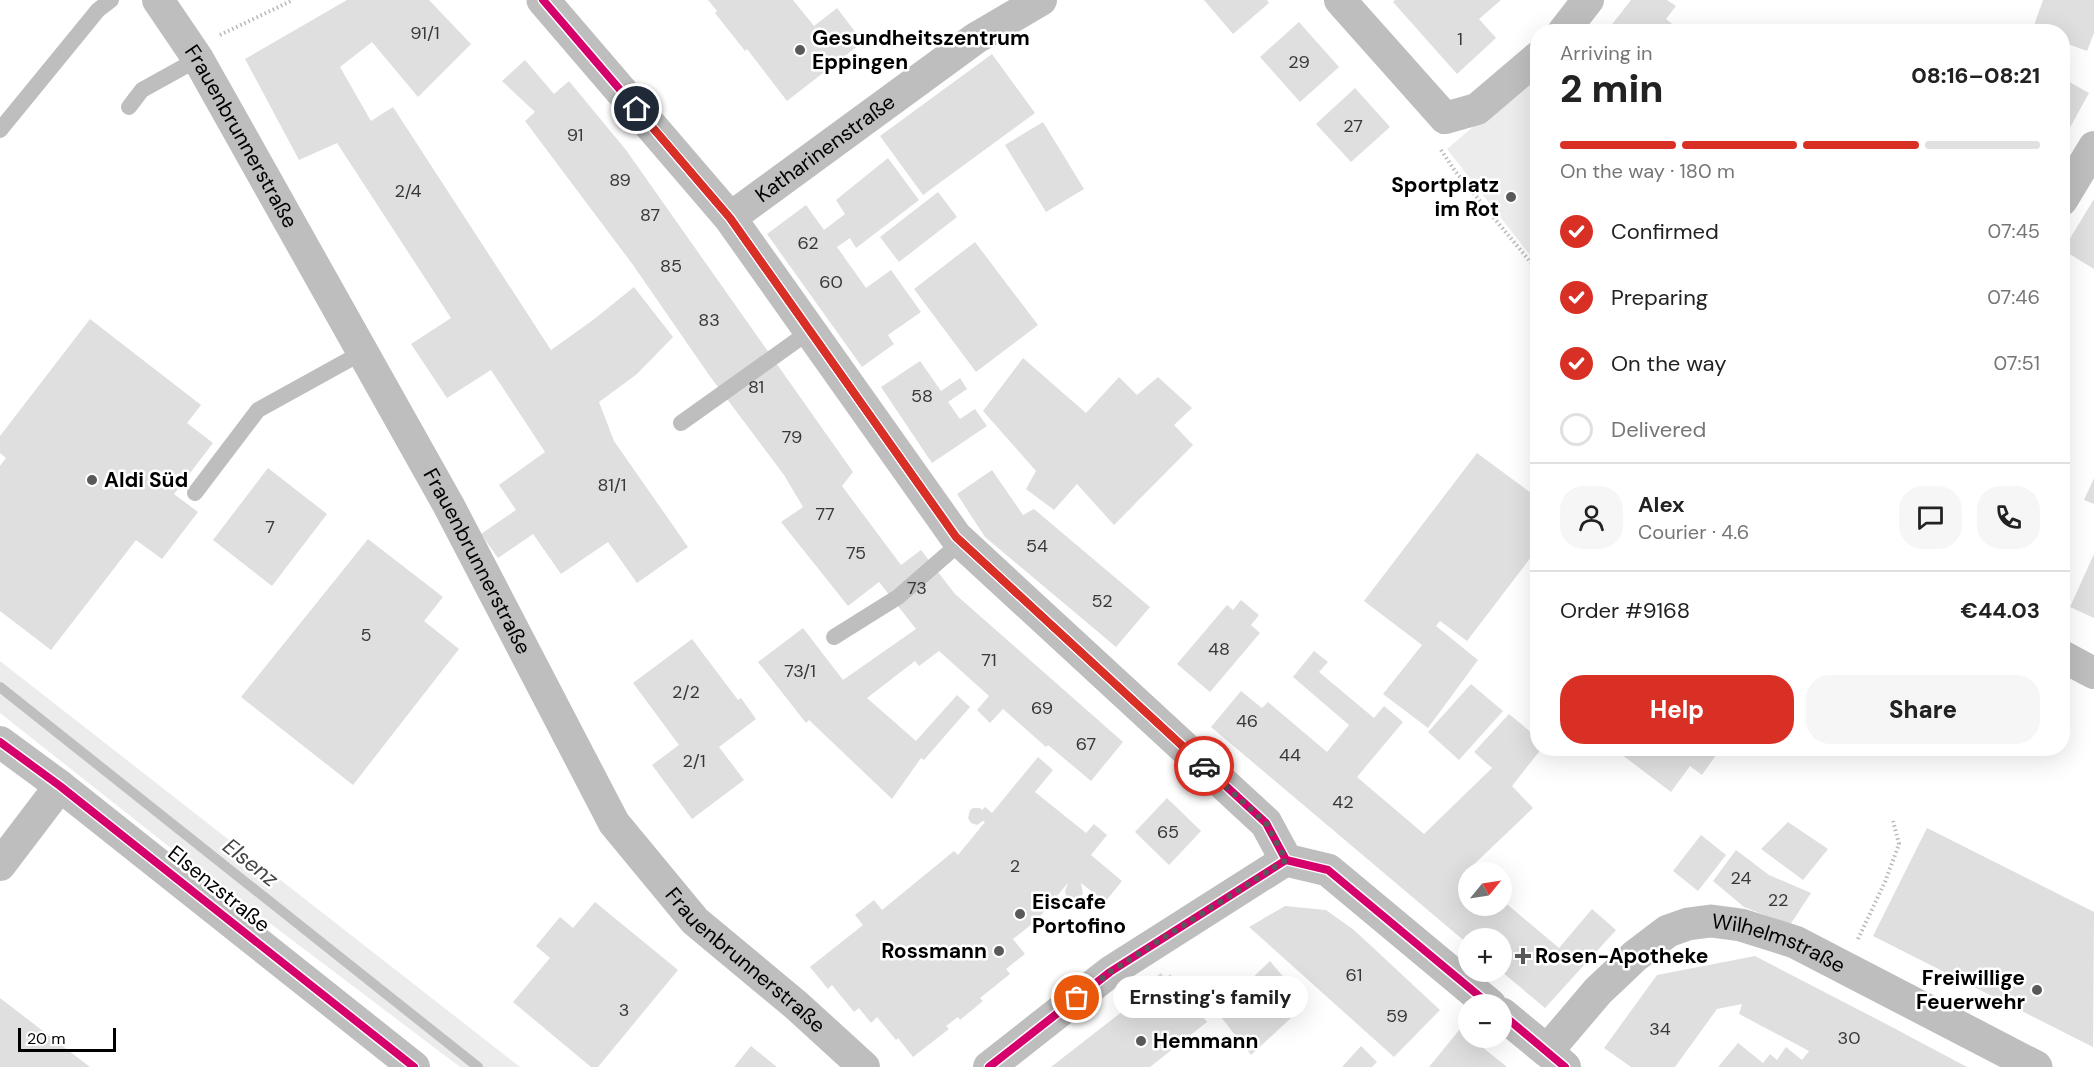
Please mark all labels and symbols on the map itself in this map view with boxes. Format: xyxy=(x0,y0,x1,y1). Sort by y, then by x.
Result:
house number: 91/1 xyxy=(410,21,440,45)
place label: Gesundheitszentrum Eppingen xyxy=(812,24,1030,76)
house number: 1 xyxy=(1457,27,1463,51)
street label: Frauenbrunnerstraße xyxy=(178,39,304,233)
marker: Gesundheitszentrum Eppingen xyxy=(793,43,807,57)
house number: 29 xyxy=(1288,50,1310,74)
pin xyxy=(611,83,662,134)
street label: Katharinenstraße xyxy=(750,88,901,209)
house number: 27 xyxy=(1343,114,1363,138)
house number: 91 xyxy=(567,123,583,147)
house number: 89 xyxy=(609,168,631,192)
place label: Sportplatz im Rot xyxy=(1391,171,1499,223)
house number: 2/4 xyxy=(394,179,422,203)
marker: Sportplatz im Rot xyxy=(1504,190,1518,204)
house number: 87 xyxy=(640,203,660,227)
house number: 62 xyxy=(797,231,819,255)
house number: 85 xyxy=(660,254,682,278)
house number: 60 xyxy=(819,270,843,294)
house number: 83 xyxy=(698,308,720,332)
house number: 81 xyxy=(748,375,764,399)
house number: 58 xyxy=(911,384,933,408)
house number: 79 xyxy=(782,425,802,449)
street label: Frauenbrunnerstraße xyxy=(417,463,538,659)
place label: Aldi Süd xyxy=(104,466,188,494)
marker: Aldi Süd xyxy=(85,473,99,487)
house number: 81/1 xyxy=(598,473,626,497)
house number: 77 xyxy=(815,502,835,526)
house number: 7 xyxy=(265,515,275,539)
house number: 54 xyxy=(1026,534,1048,558)
house number: 75 xyxy=(846,541,866,565)
house number: 73 xyxy=(907,576,927,600)
house number: 52 xyxy=(1091,589,1113,613)
house number: 5 xyxy=(361,623,371,647)
house number: 48 xyxy=(1208,637,1230,661)
house number: 71 xyxy=(981,648,997,672)
house number: 73/1 xyxy=(784,659,816,683)
house number: 2/2 xyxy=(672,680,700,704)
house number: 69 xyxy=(1031,696,1053,720)
house number: 46 xyxy=(1236,709,1258,733)
house number: 67 xyxy=(1076,732,1096,756)
courier xyxy=(1174,736,1234,796)
house number: 44 xyxy=(1279,743,1301,767)
house number: 2/1 xyxy=(682,749,706,773)
house number: 42 xyxy=(1332,790,1354,814)
house number: 65 xyxy=(1157,820,1179,844)
water label: Elsenz xyxy=(217,832,285,894)
street label: Elsenzstraße xyxy=(162,839,276,939)
house number: 2 xyxy=(1010,854,1020,878)
north arrow xyxy=(1458,862,1512,916)
house number: 24 xyxy=(1731,866,1752,890)
street label: Frauenbrunnerstraße xyxy=(659,882,832,1039)
place label: Eiscafe Portofino xyxy=(1032,888,1126,940)
house number: 22 xyxy=(1768,888,1788,912)
marker: Eiscafe Portofino xyxy=(1013,907,1027,921)
street label: Wilhelmstraße xyxy=(1710,907,1850,980)
place label: Rossmann xyxy=(881,937,987,965)
place label: Rosen-Apotheke xyxy=(1535,942,1708,970)
marker: Rossmann xyxy=(992,944,1006,958)
marker: Rosen-Apotheke xyxy=(1516,949,1530,963)
house number: 61 xyxy=(1346,963,1362,987)
place label: Freiwillige Feuerwehr xyxy=(1916,964,2025,1016)
pin xyxy=(1051,972,1102,1023)
callout: Ernsting's family xyxy=(1113,977,1308,1019)
marker: Freiwillige Feuerwehr xyxy=(2030,983,2044,997)
house number: 3 xyxy=(619,998,629,1022)
house number: 59 xyxy=(1386,1004,1408,1028)
house number: 34 xyxy=(1649,1017,1671,1041)
scale bar xyxy=(18,1025,116,1052)
house number: 30 xyxy=(1838,1026,1860,1050)
place label: Hemmann xyxy=(1153,1027,1258,1055)
marker: Hemmann xyxy=(1134,1034,1148,1048)

